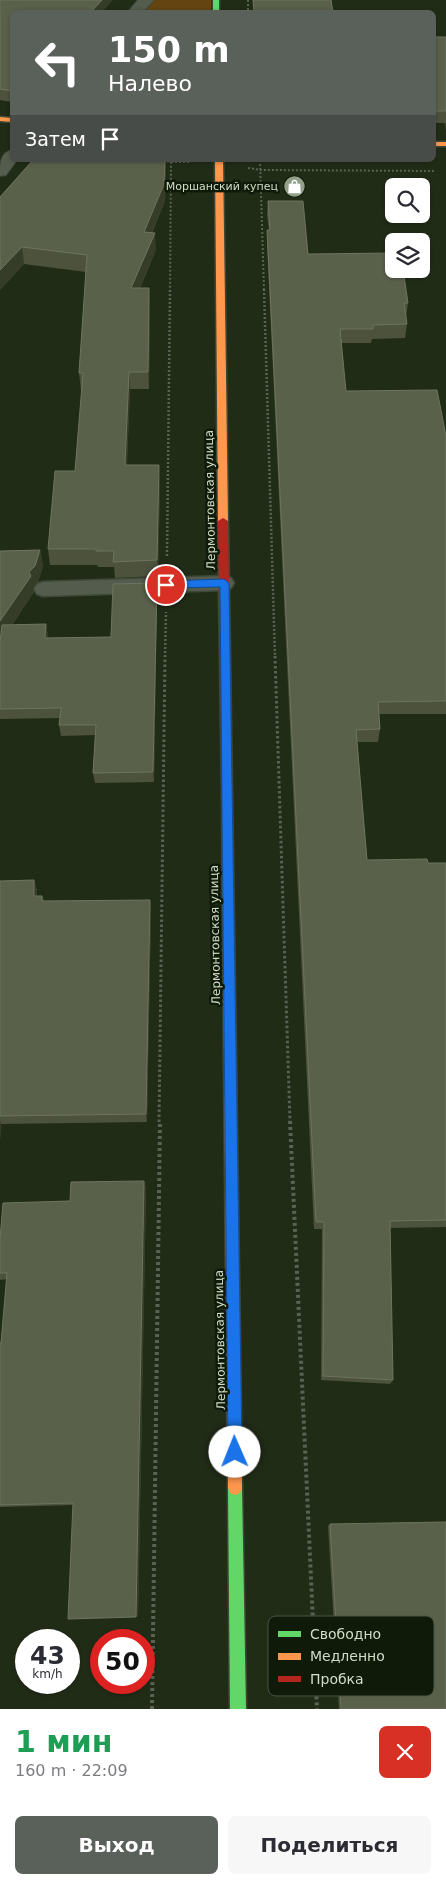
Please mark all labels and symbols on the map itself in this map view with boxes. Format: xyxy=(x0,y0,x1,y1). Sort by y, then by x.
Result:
shop icon: Моршанский купец xyxy=(282,174,306,198)
place label: Моршанский купец xyxy=(166,180,278,193)
street label: Лермонтовская улица xyxy=(202,430,218,570)
pin xyxy=(145,564,187,606)
street label: Лермонтовская улица xyxy=(207,865,223,1005)
street label: Лермонтовская улица xyxy=(212,1270,228,1410)
position arrow xyxy=(208,1425,260,1477)
legend xyxy=(268,1616,434,1696)
text: Свободно xyxy=(310,1626,381,1642)
speed limit sign: 50 xyxy=(90,1629,155,1694)
text: Медленно xyxy=(310,1648,385,1664)
text: Пробка xyxy=(310,1671,364,1687)

